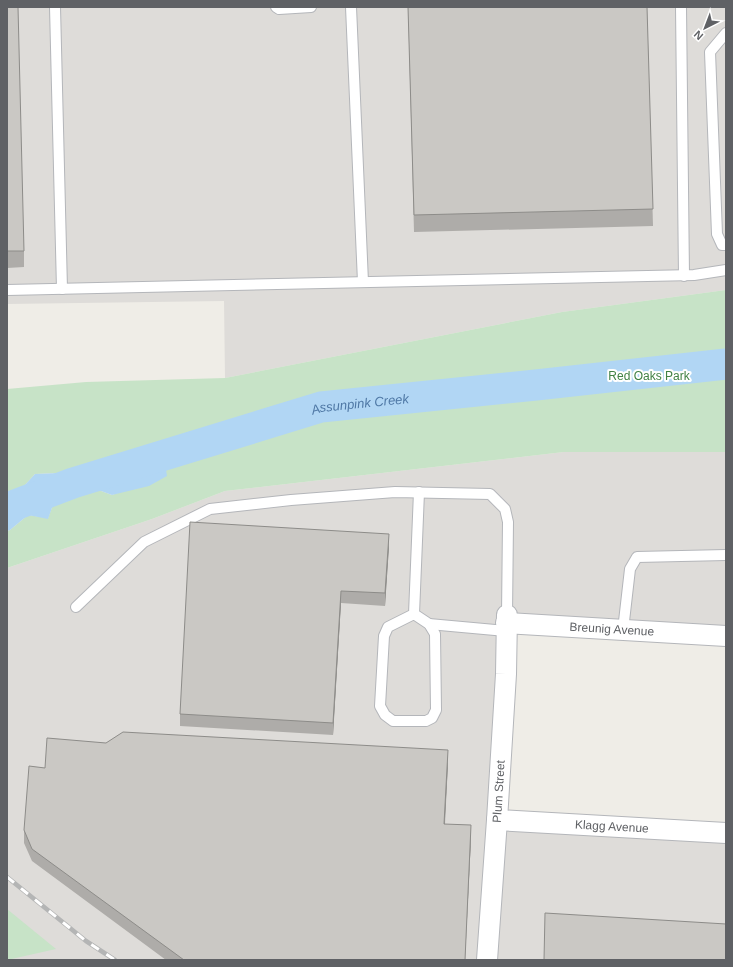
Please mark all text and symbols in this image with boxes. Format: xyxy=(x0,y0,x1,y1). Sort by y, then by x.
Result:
north arrow xyxy=(685,8,725,48)
text: N xyxy=(691,28,705,43)
park label: Red Oaks Park xyxy=(608,369,691,383)
water label: Assunpink Creek xyxy=(308,390,411,417)
street label: Breunig Avenue xyxy=(569,620,655,639)
street label: Plum Street xyxy=(490,759,508,823)
street label: Klagg Avenue xyxy=(574,817,649,836)

